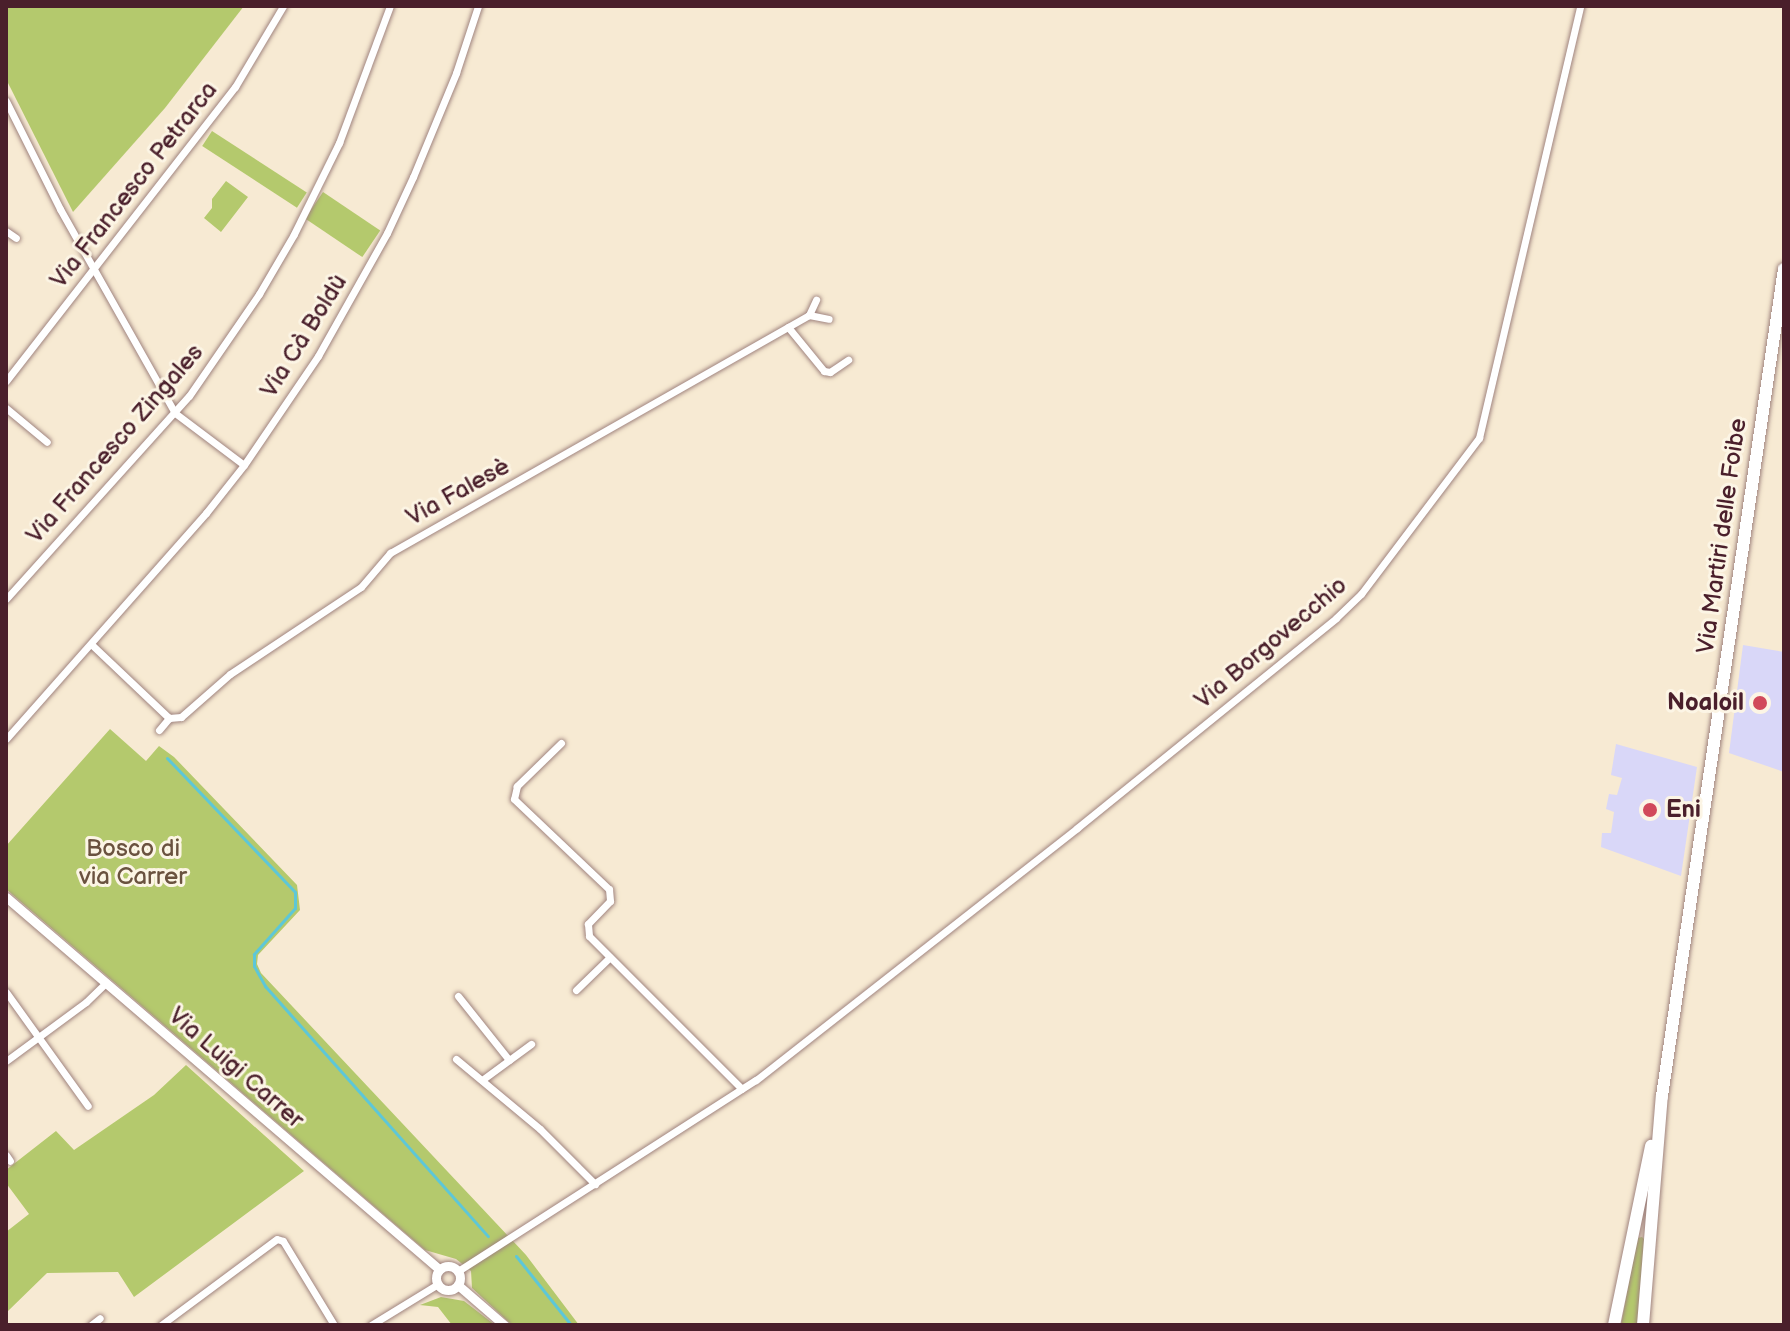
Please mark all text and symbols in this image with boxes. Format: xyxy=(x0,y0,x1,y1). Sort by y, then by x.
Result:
street label: Via Francesco Petrarca xyxy=(44,76,224,294)
street label: Via Cà Boldù xyxy=(255,269,353,403)
street label: Via Francesco Zingales xyxy=(21,339,209,549)
street label: Via Martiri delle Foibe xyxy=(1691,417,1753,655)
street label: Via Falesè xyxy=(401,452,515,532)
street label: Via Borgovecchio xyxy=(1189,571,1353,715)
place label: Noaloil xyxy=(1667,689,1744,717)
marker: Noaloil xyxy=(1751,694,1769,712)
place label: Eni xyxy=(1666,796,1701,824)
marker: Eni xyxy=(1641,801,1659,819)
park label: Bosco di via Carrer xyxy=(79,835,187,891)
street label: Via Luigi Carrer xyxy=(163,1001,309,1135)

